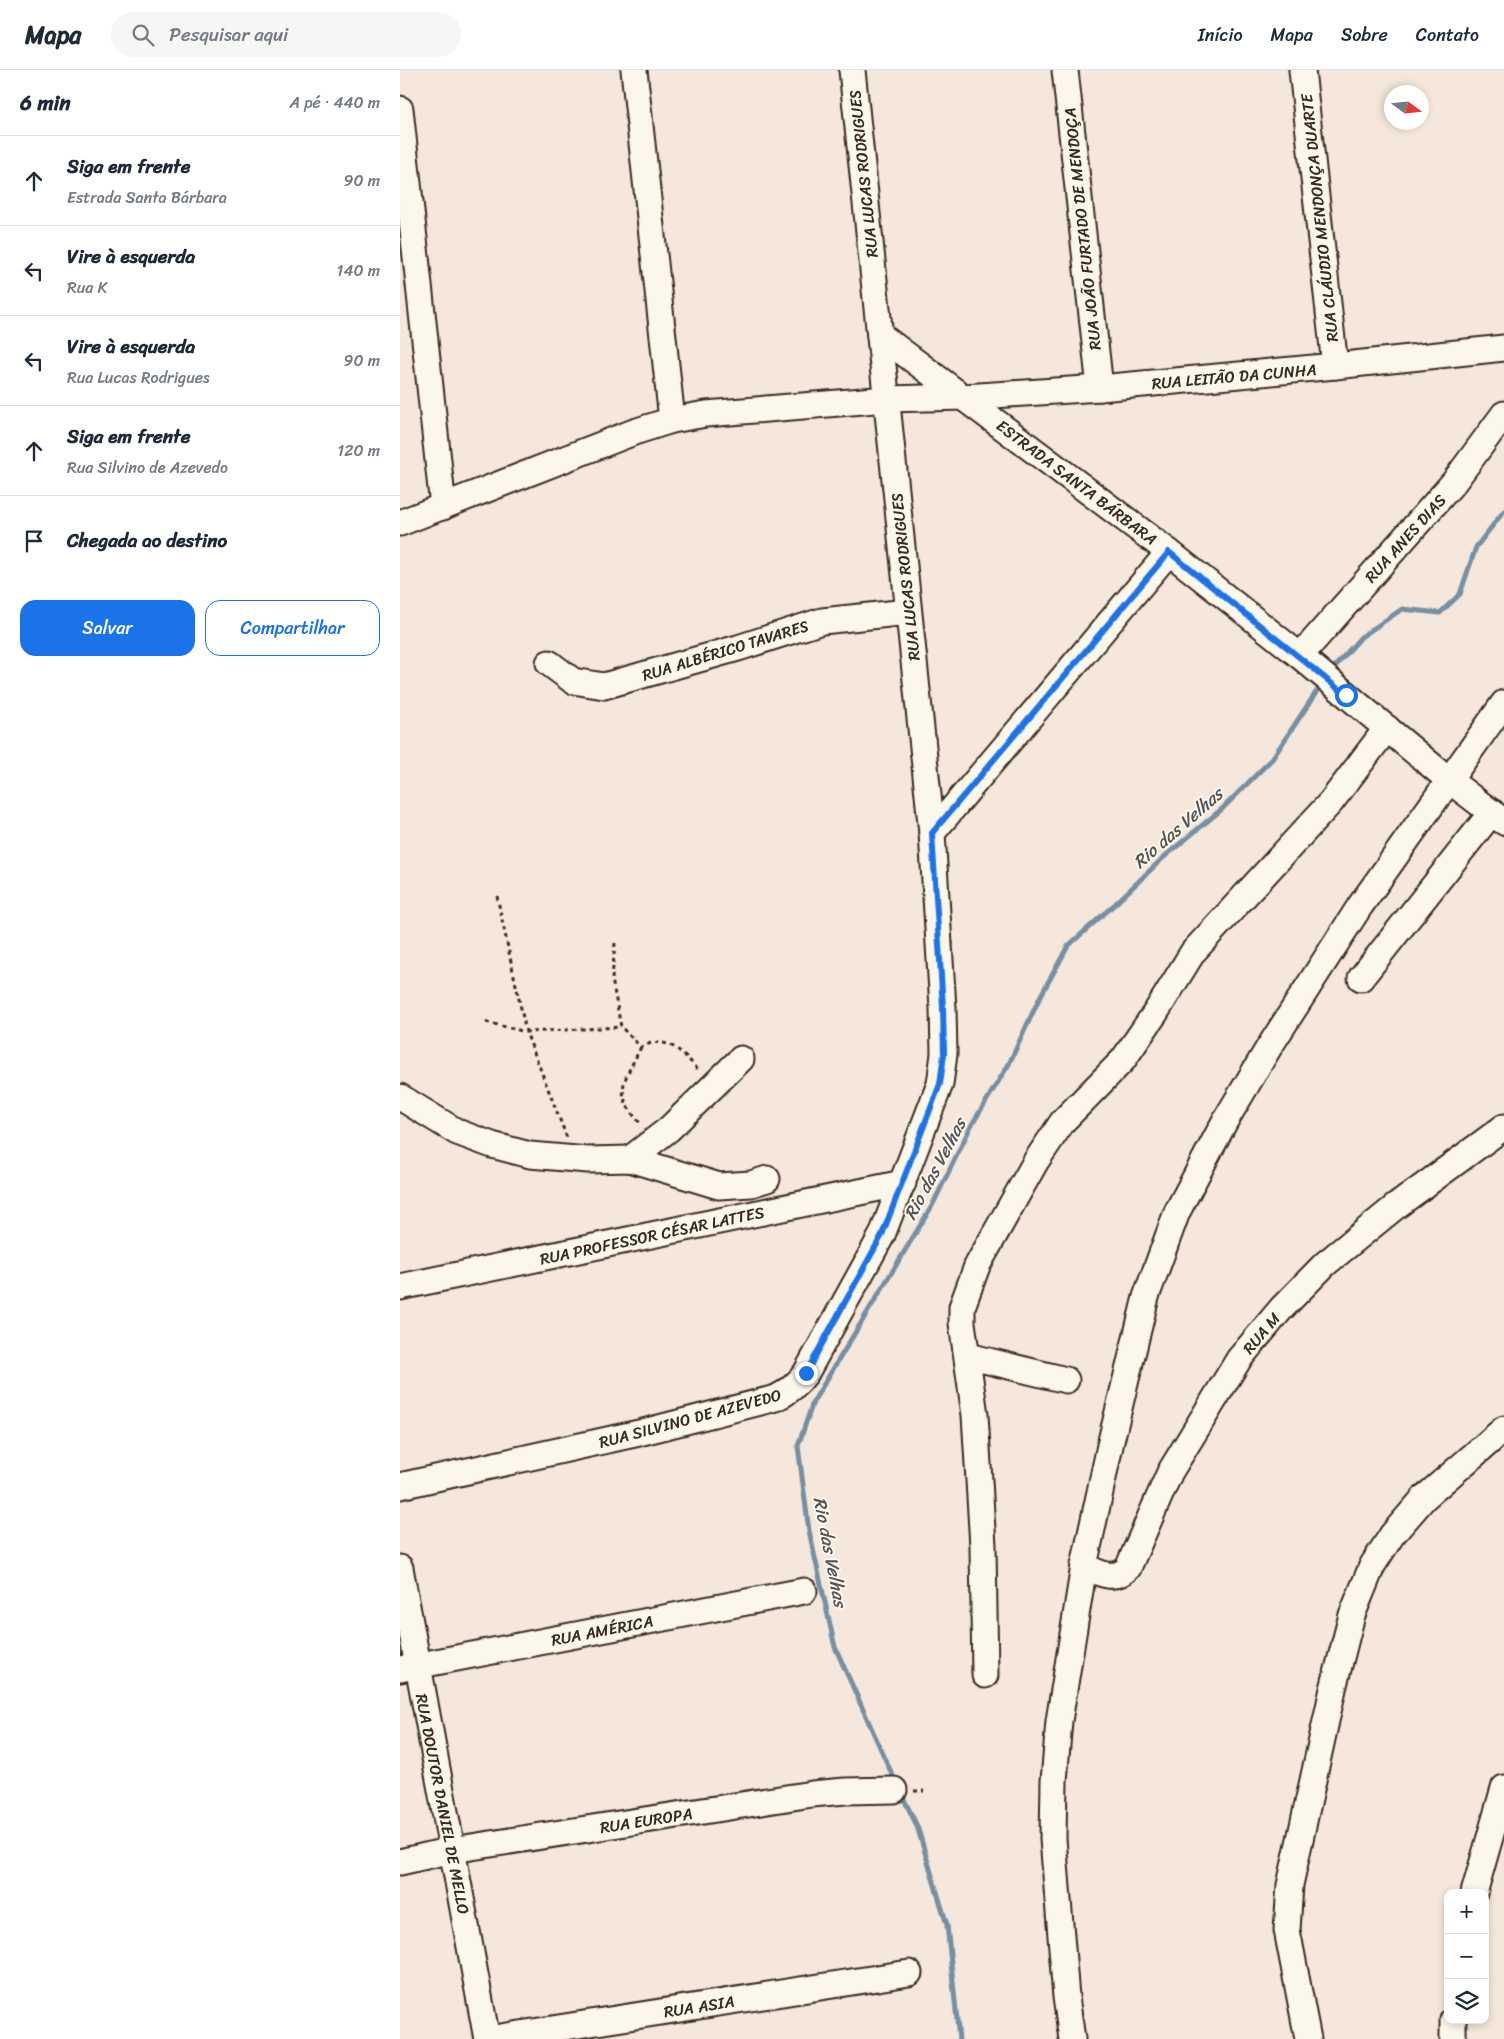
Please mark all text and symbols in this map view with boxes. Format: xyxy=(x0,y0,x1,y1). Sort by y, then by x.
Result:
search box xyxy=(111,12,461,57)
text: Mapa xyxy=(25,14,81,56)
text: Pesquisar aqui xyxy=(169,18,288,51)
text: Início xyxy=(1198,19,1243,51)
text: Mapa xyxy=(1271,19,1313,51)
text: Sobre xyxy=(1341,19,1388,51)
text: Contato xyxy=(1416,19,1479,51)
icon: search xyxy=(129,21,157,49)
text: 6 min xyxy=(20,84,71,122)
north arrow xyxy=(1384,85,1429,130)
text: A pé · 440 m xyxy=(290,88,380,117)
street label: RUA LUCAS RODRIGUES xyxy=(840,88,887,259)
street label: RUA CLÁUDIO MENDONÇA DUARTE xyxy=(1292,91,1347,343)
street label: RUA JOÃO FURTADO DE MENDOÇA xyxy=(1055,106,1110,352)
text: Siga em frente xyxy=(67,150,190,183)
text: 90 m xyxy=(344,166,380,195)
icon: ahead xyxy=(20,167,48,195)
text: Estrada Santa Bárbara xyxy=(67,183,227,212)
text: Vire à esquerda xyxy=(67,240,195,273)
text: 140 m xyxy=(337,256,380,285)
icon: left xyxy=(20,257,48,285)
text: Rua K xyxy=(67,273,107,302)
text: Vire à esquerda xyxy=(67,330,195,363)
text: 90 m xyxy=(344,346,380,375)
icon: left xyxy=(20,347,48,375)
street label: RUA LEITÃO DA CUNHA xyxy=(1150,355,1318,398)
text: Rua Lucas Rodrigues xyxy=(67,363,210,392)
street label: ESTRADA SANTA BÁRBARA xyxy=(990,412,1164,553)
text: Siga em frente xyxy=(67,420,190,453)
text: 120 m xyxy=(337,436,380,465)
icon: ahead xyxy=(20,437,48,465)
text: Rua Silvino de Azevedo xyxy=(67,453,228,482)
street label: RUA ANES DIAS xyxy=(1357,487,1454,590)
street label: RUA LUCAS RODRIGUES xyxy=(882,491,929,662)
text: Chegada ao destino xyxy=(67,524,227,557)
icon: arrive xyxy=(20,527,48,555)
button: Salvar xyxy=(20,600,195,656)
button: Compartilhar xyxy=(205,600,380,656)
street label: RUA ALBÉRICO TAVARES xyxy=(638,611,812,690)
route start xyxy=(1335,684,1358,707)
water label: Rio das Velhas xyxy=(1125,778,1232,877)
water label: Rio das Velhas xyxy=(895,1111,976,1226)
street label: RUA PROFESSOR CÉSAR LATTES xyxy=(537,1197,767,1273)
street label: RUA M xyxy=(1235,1305,1288,1361)
route end xyxy=(795,1362,818,1385)
street label: RUA SILVINO DE AZEVEDO xyxy=(596,1380,785,1457)
water label: Rio das Velhas xyxy=(804,1494,857,1612)
street label: RUA AMÉRICA xyxy=(549,1606,656,1655)
street label: RUA DOUTOR DANIEL DE MELLO xyxy=(407,1691,478,1917)
street label: RUA EUROPA xyxy=(598,1799,694,1842)
map controls xyxy=(1444,1889,1489,2024)
button: + xyxy=(1444,1889,1489,1934)
button: − xyxy=(1444,1934,1489,1979)
button: layers xyxy=(1444,1979,1489,2024)
street label: RUA ASIA xyxy=(662,1987,737,2026)

